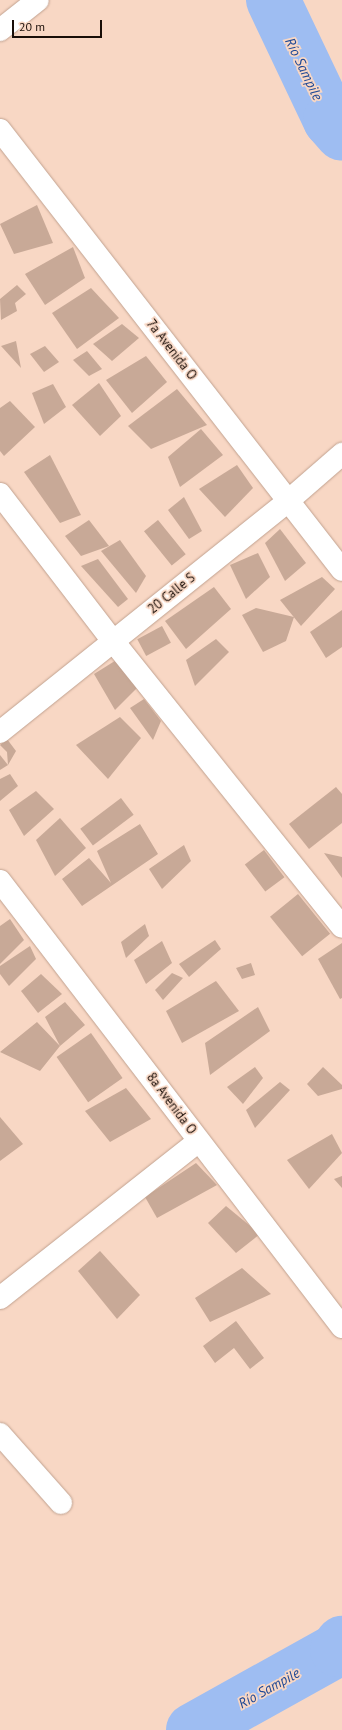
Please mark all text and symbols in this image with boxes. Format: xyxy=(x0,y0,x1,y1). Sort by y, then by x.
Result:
scale bar xyxy=(14,12,104,38)
text: 20 m xyxy=(19,19,45,34)
water label: Río Sampile xyxy=(282,35,326,103)
street label: 7a Avenida O xyxy=(142,317,200,383)
street label: 20 Calle S xyxy=(145,570,199,618)
street label: 8a Avenida O xyxy=(143,1070,199,1138)
water label: Río Sampile xyxy=(235,1664,303,1712)

